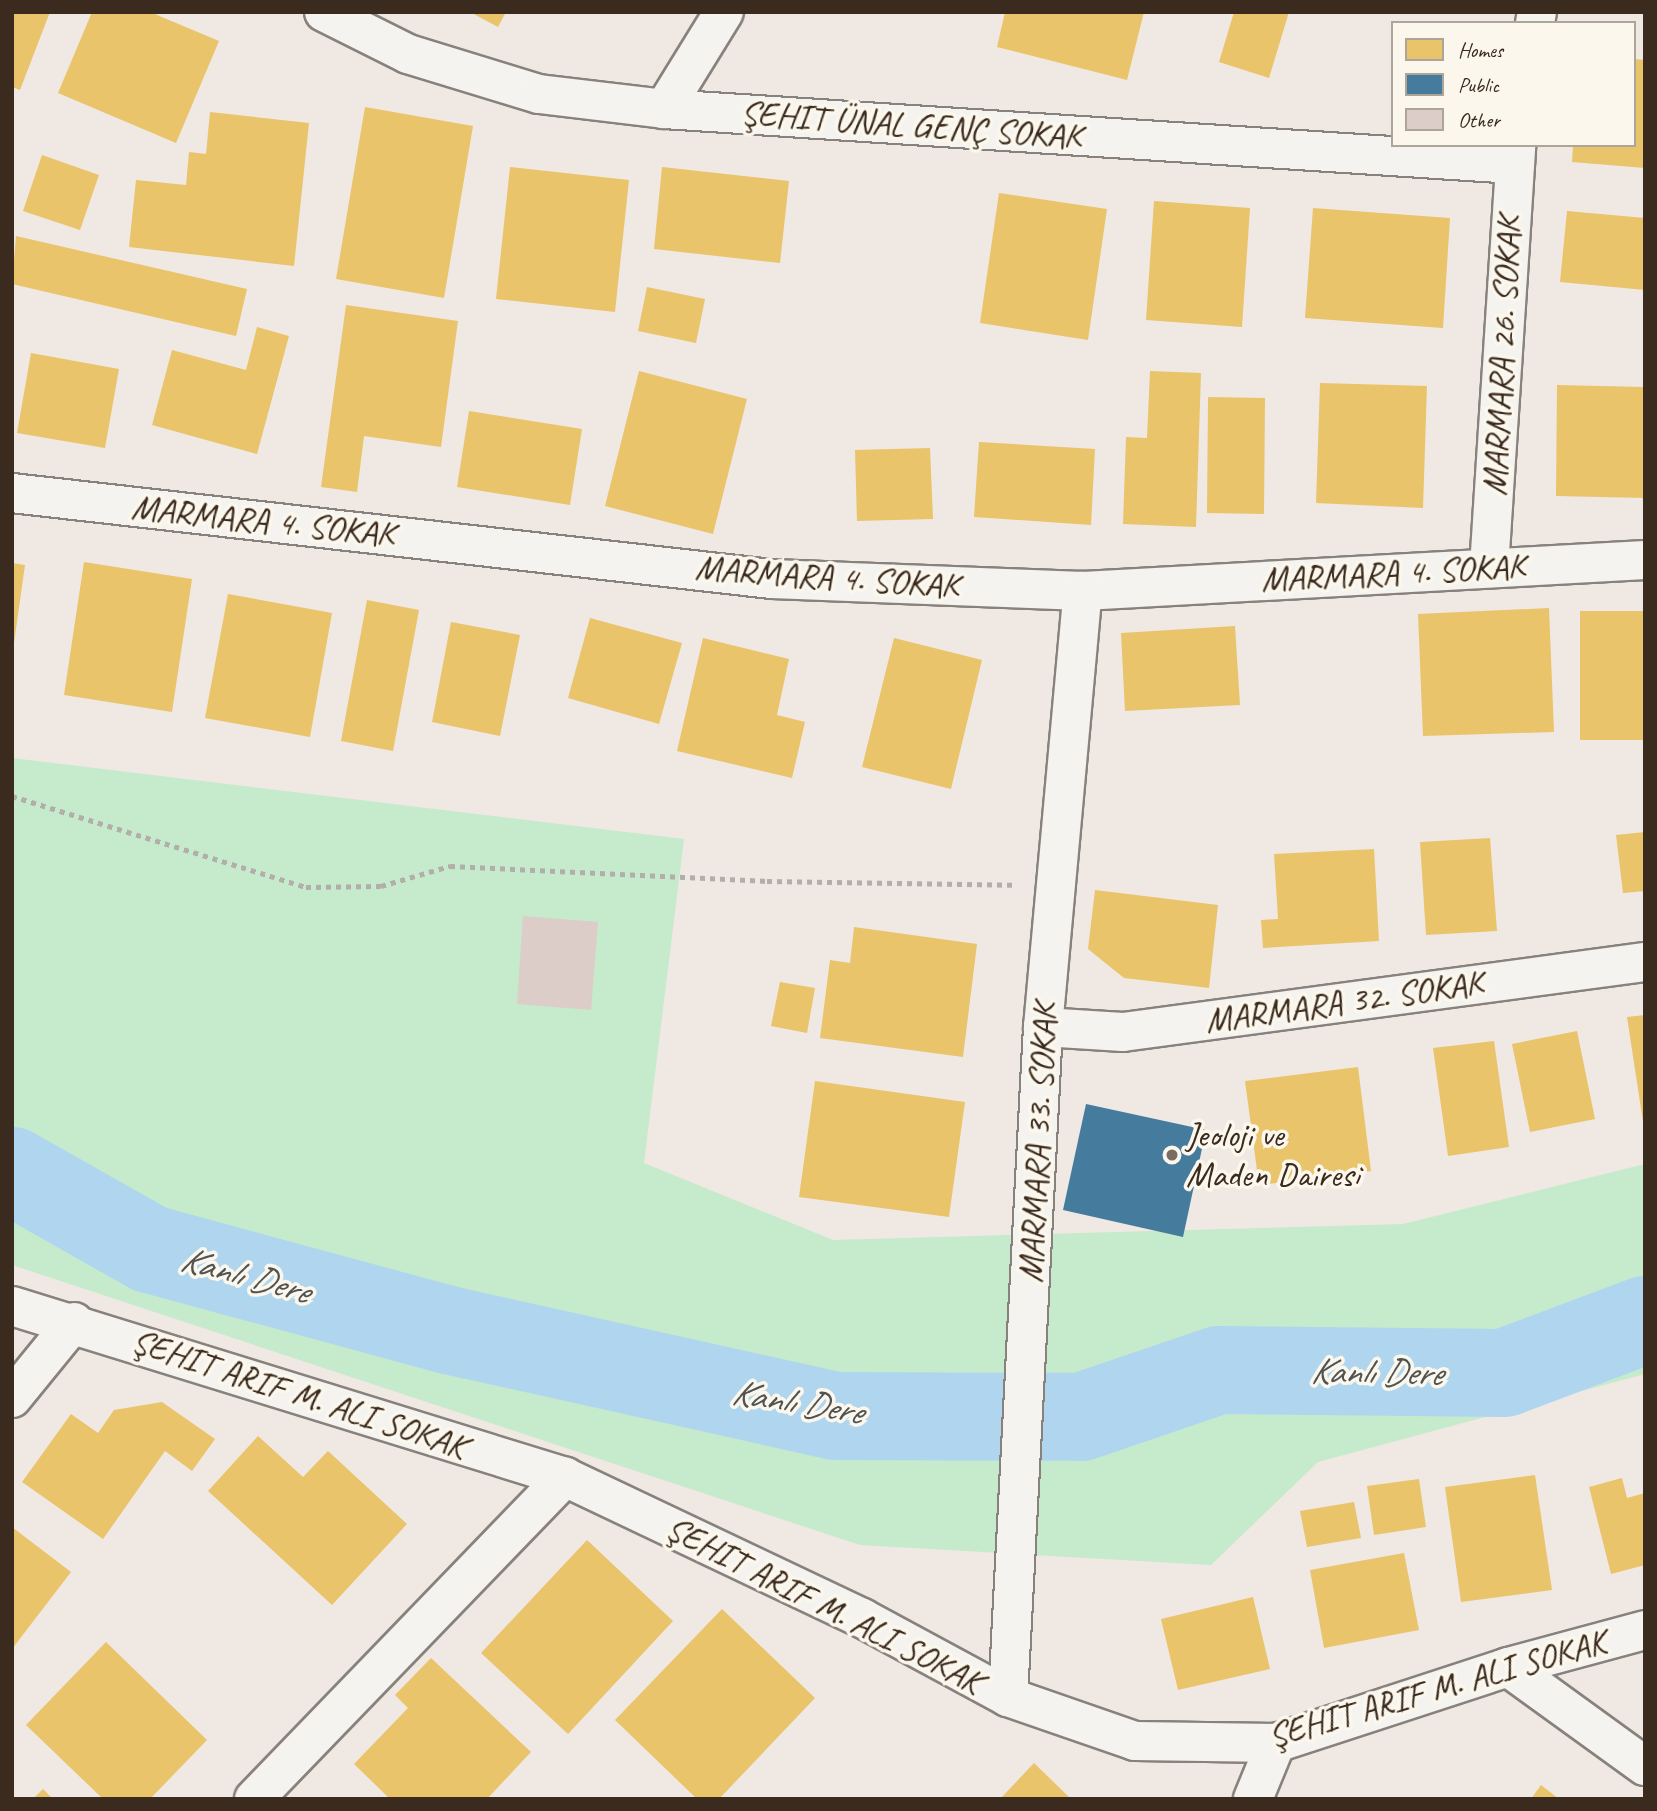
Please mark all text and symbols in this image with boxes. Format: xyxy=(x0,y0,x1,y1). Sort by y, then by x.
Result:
legend xyxy=(1391,21,1636,147)
text: Homes xyxy=(1458,37,1503,63)
text: Public xyxy=(1458,72,1499,98)
street label: ŞEHIT ÜNAL GENÇ SOKAK xyxy=(740,92,1082,158)
text: Other xyxy=(1458,107,1500,133)
street label: MARMARA 26. SOKAK xyxy=(1474,215,1530,497)
street label: MARMARA 4. SOKAK xyxy=(129,486,397,556)
street label: MARMARA 4. SOKAK xyxy=(1260,545,1526,601)
street label: MARMARA 4. SOKAK xyxy=(694,547,960,607)
street label: MARMARA 32. SOKAK xyxy=(1203,962,1485,1042)
street label: MARMARA 33. SOKAK xyxy=(1010,1002,1066,1284)
place label: Jeoloji ve Maden Dairesi xyxy=(1186,1114,1360,1196)
marker: Jeoloji ve Maden Dairesi xyxy=(1164,1147,1180,1163)
water label: Kanlı Dere xyxy=(176,1237,314,1313)
street label: ŞEHIT ARIF M. ALI SOKAK xyxy=(125,1320,473,1468)
water label: Kanlı Dere xyxy=(1310,1349,1442,1395)
water label: Kanlı Dere xyxy=(729,1370,865,1434)
street label: ŞEHIT ARIF M. ALI SOKAK xyxy=(658,1506,990,1704)
street label: ŞEHIT ARIF M. ALI SOKAK xyxy=(1262,1620,1612,1758)

